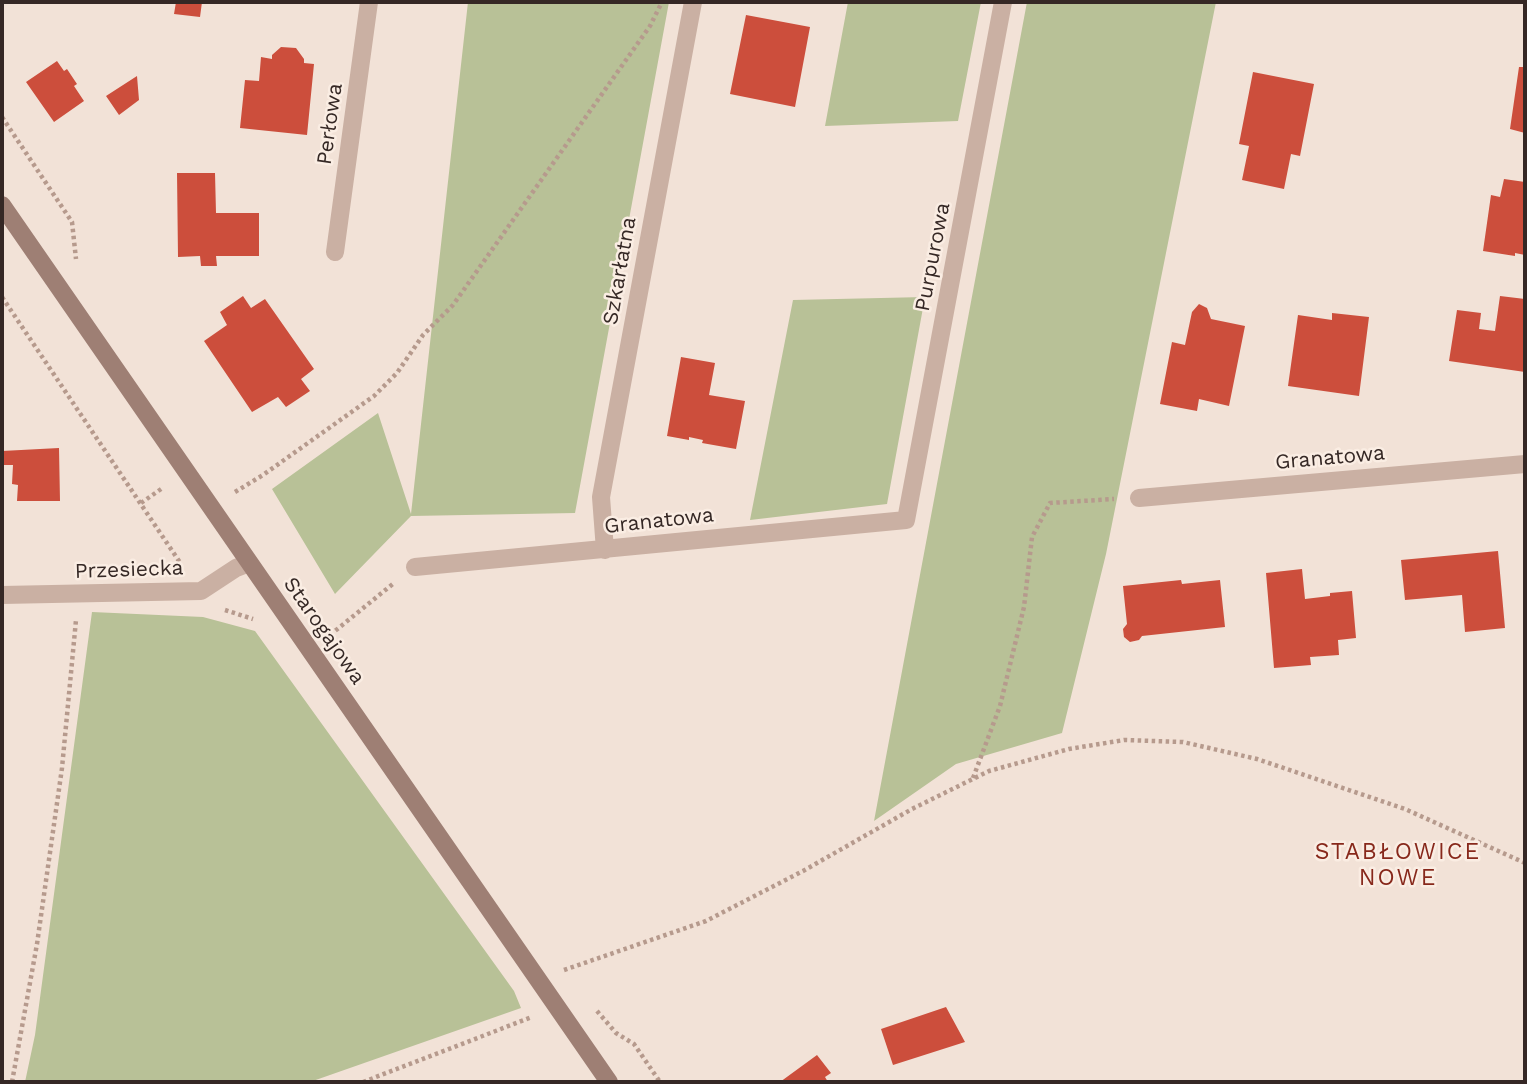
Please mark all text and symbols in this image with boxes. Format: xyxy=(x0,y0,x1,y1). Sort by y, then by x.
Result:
street label: Perłowa xyxy=(312,82,348,166)
street label: Purpurowa xyxy=(910,201,956,313)
street label: Szkarłatna xyxy=(598,215,642,327)
street label: Granatowa xyxy=(1274,441,1386,475)
street label: Granatowa xyxy=(603,503,715,539)
street label: Przesiecka xyxy=(74,556,184,584)
street label: Starogajowa xyxy=(278,573,370,689)
district label: STABŁOWICE NOWE xyxy=(1316,838,1480,892)

